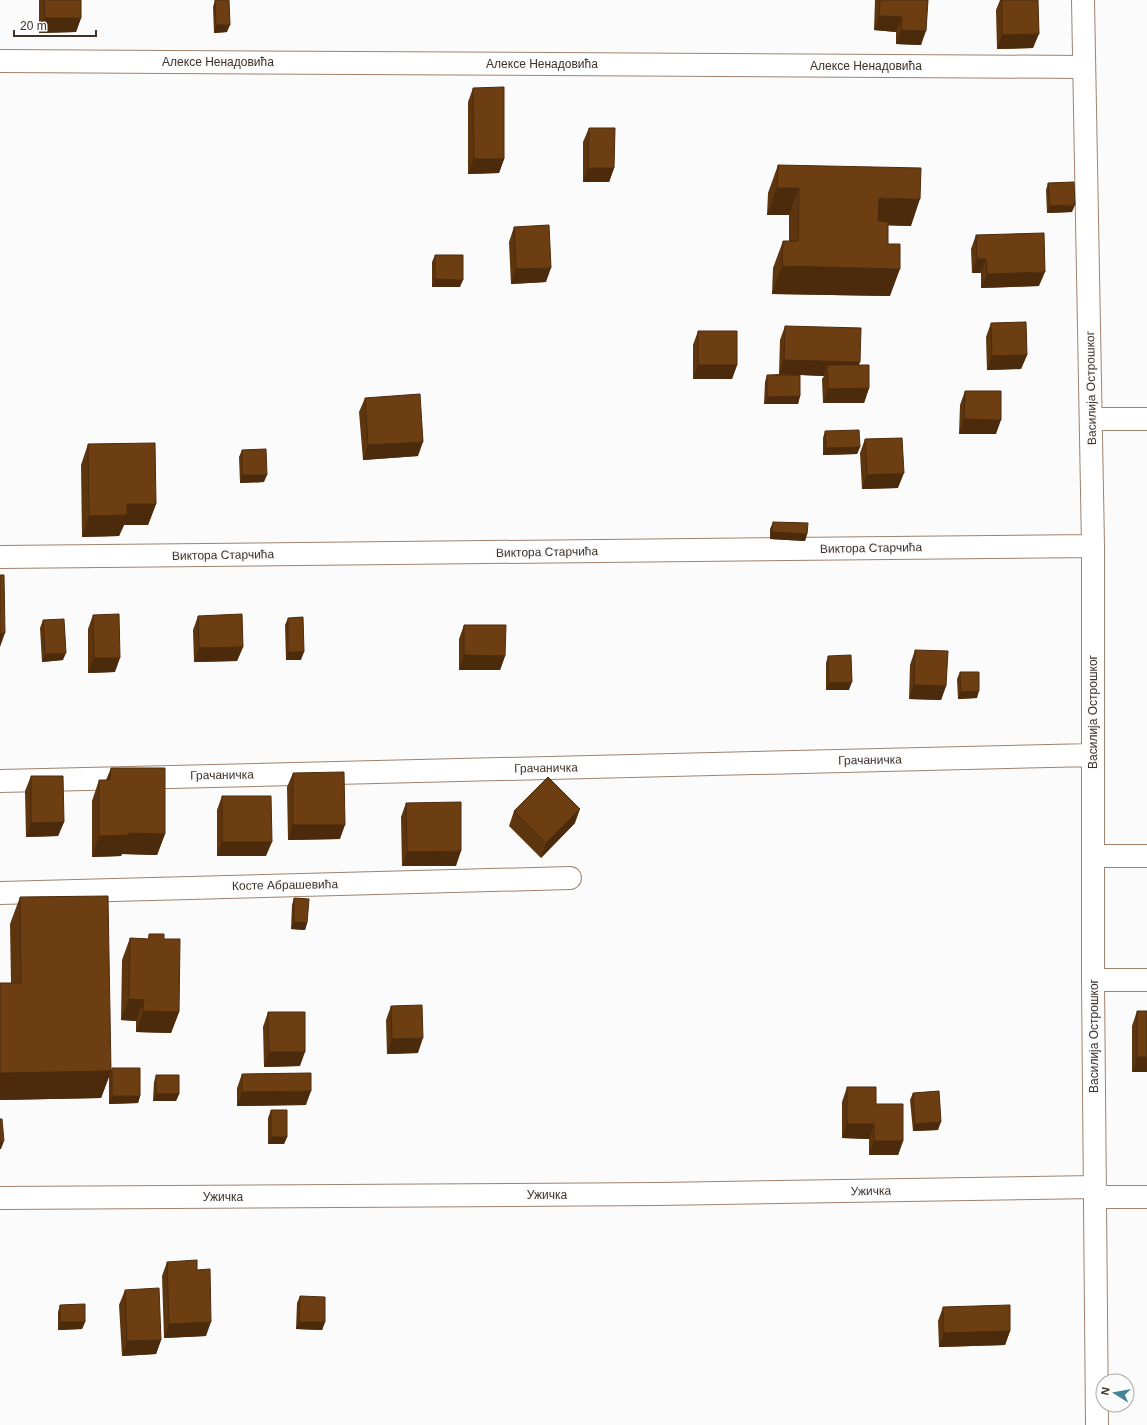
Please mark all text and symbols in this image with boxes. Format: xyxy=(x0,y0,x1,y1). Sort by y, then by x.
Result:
scale bar xyxy=(14,12,96,38)
text: 20 m xyxy=(20,19,47,33)
street label: Алексе Ненадовића xyxy=(162,55,274,69)
street label: Алексе Ненадовића xyxy=(486,57,598,71)
street label: Алексе Ненадовића xyxy=(810,59,922,73)
street label: Василија Острошког xyxy=(1083,330,1099,445)
street label: Виктора Старчића xyxy=(820,540,923,556)
street label: Виктора Старчића xyxy=(496,544,599,560)
street label: Виктора Старчића xyxy=(172,547,275,563)
street label: Василија Острошког xyxy=(1086,654,1100,769)
street label: Грачаничка xyxy=(838,752,902,768)
street label: Грачаничка xyxy=(514,760,578,776)
street label: Грачаничка xyxy=(190,767,254,783)
street label: Косте Абрашевића xyxy=(232,877,338,893)
street label: Василија Острошког xyxy=(1087,978,1101,1093)
street label: Ужичка xyxy=(851,1184,892,1198)
street label: Ужичка xyxy=(527,1188,568,1202)
street label: Ужичка xyxy=(203,1190,244,1204)
north arrow xyxy=(1095,1373,1135,1413)
text: N xyxy=(1099,1386,1112,1396)

